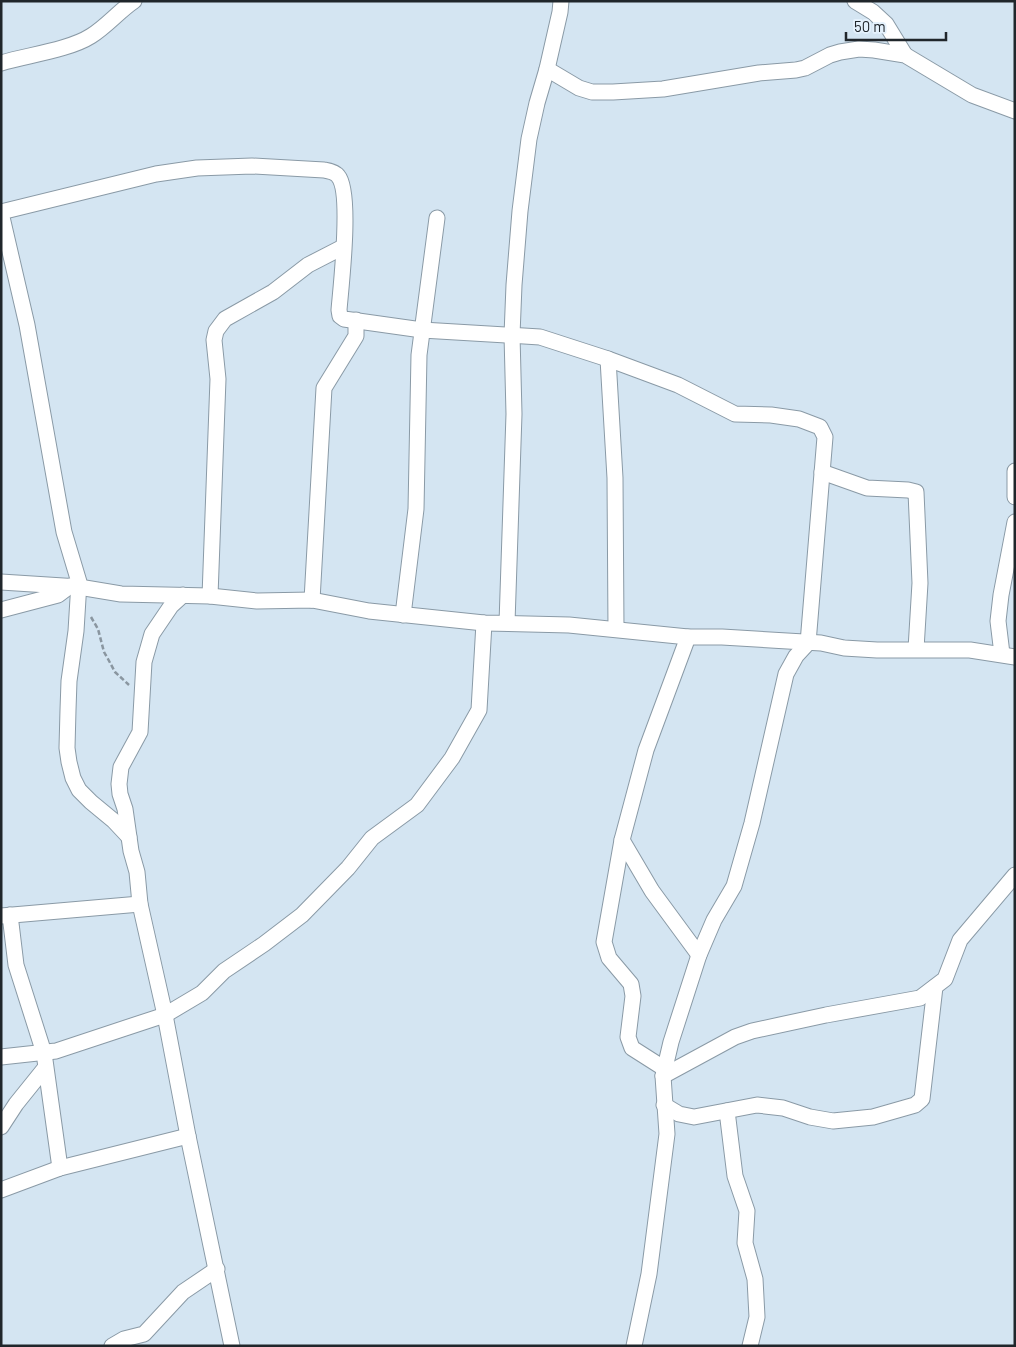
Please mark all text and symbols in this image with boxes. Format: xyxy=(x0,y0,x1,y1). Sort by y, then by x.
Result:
scale bar xyxy=(846,10,946,42)
text: 50 m xyxy=(854,17,886,35)

